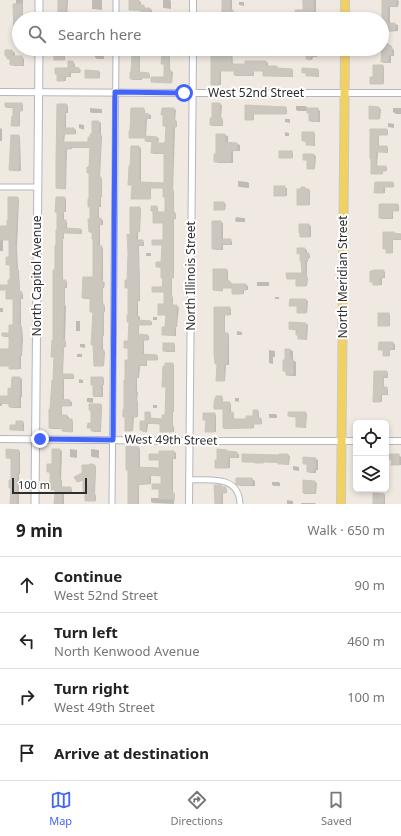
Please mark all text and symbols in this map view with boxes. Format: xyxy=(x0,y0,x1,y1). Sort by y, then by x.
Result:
search box xyxy=(12,12,389,56)
icon: search xyxy=(26,23,48,45)
text: Search here xyxy=(58,24,141,44)
route start xyxy=(175,84,193,102)
street label: West 52nd Street xyxy=(208,84,305,101)
street label: North Capitol Avenue xyxy=(28,215,45,336)
street label: North Meridian Street xyxy=(334,215,351,339)
street label: North Illinois Street xyxy=(182,220,199,331)
map controls xyxy=(353,420,389,492)
button: locate xyxy=(353,420,389,456)
route end xyxy=(31,430,49,448)
street label: West 49th Street xyxy=(124,430,218,449)
button: layers xyxy=(353,456,389,492)
scale bar xyxy=(12,476,87,495)
text: 100 m xyxy=(18,477,50,492)
text: 9 min xyxy=(16,519,63,542)
text: Walk · 650 m xyxy=(307,521,385,539)
text: Continue xyxy=(54,566,122,586)
icon: ahead xyxy=(16,574,38,596)
text: 90 m xyxy=(355,576,385,594)
text: West 52nd Street xyxy=(54,586,158,604)
text: Turn left xyxy=(54,622,118,642)
icon: left xyxy=(16,630,38,652)
text: 460 m xyxy=(347,632,385,650)
text: North Kenwood Avenue xyxy=(54,642,200,660)
text: Turn right xyxy=(54,678,129,698)
icon: right xyxy=(16,686,38,708)
text: 100 m xyxy=(347,688,385,706)
text: West 49th Street xyxy=(54,698,155,716)
icon: arrive xyxy=(16,742,38,764)
text: Arrive at destination xyxy=(54,743,209,763)
tab: Map xyxy=(49,789,72,828)
tab: Directions xyxy=(170,789,223,828)
tab: Saved xyxy=(321,789,352,828)

